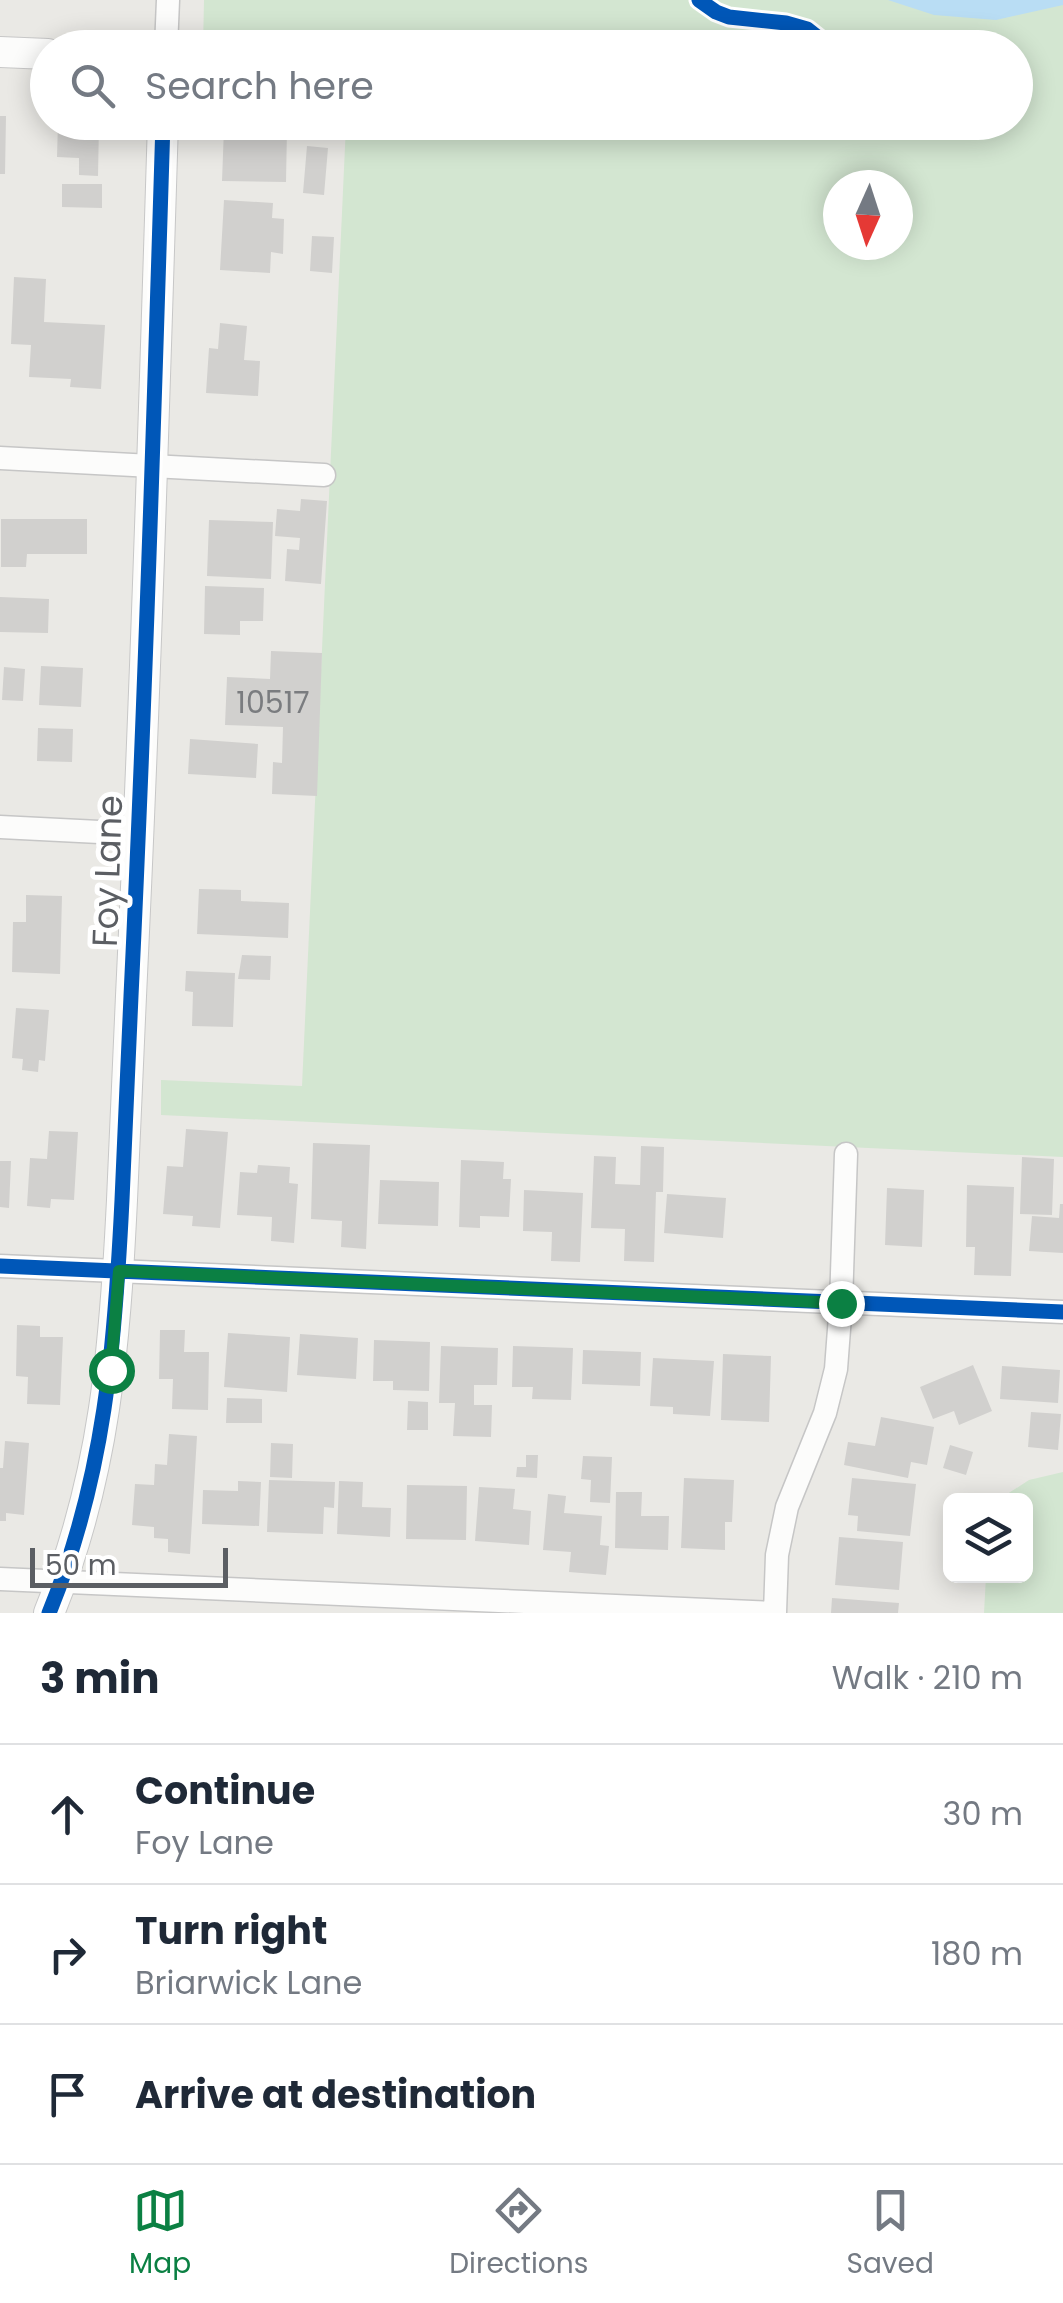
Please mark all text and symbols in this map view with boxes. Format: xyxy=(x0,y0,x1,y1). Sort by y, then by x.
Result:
search box xyxy=(30,30,1033,140)
icon: search xyxy=(65,58,120,113)
text: Search here xyxy=(145,59,374,112)
north arrow xyxy=(823,170,913,260)
house number: 10517 xyxy=(236,681,310,724)
street label: Foy Lane xyxy=(80,794,134,948)
route end xyxy=(819,1281,865,1327)
route start xyxy=(89,1348,135,1394)
map controls xyxy=(943,1493,1033,1583)
button: layers xyxy=(943,1493,1033,1583)
scale bar xyxy=(30,1543,228,1588)
text: 50 m xyxy=(45,1546,116,1585)
text: 3 min xyxy=(40,1649,160,1708)
text: Walk · 210 m xyxy=(832,1655,1023,1700)
text: Continue xyxy=(135,1764,315,1817)
icon: ahead xyxy=(40,1787,95,1842)
text: 30 m xyxy=(943,1791,1023,1836)
text: Foy Lane xyxy=(135,1820,274,1865)
text: Turn right xyxy=(135,1904,327,1957)
icon: right xyxy=(40,1927,95,1982)
text: 180 m xyxy=(931,1931,1023,1976)
text: Briarwick Lane xyxy=(135,1960,362,2005)
icon: arrive xyxy=(40,2067,95,2122)
text: Arrive at destination xyxy=(135,2068,536,2121)
tab: Map xyxy=(129,2183,191,2285)
tab: Directions xyxy=(449,2183,588,2285)
tab: Saved xyxy=(847,2183,934,2285)

